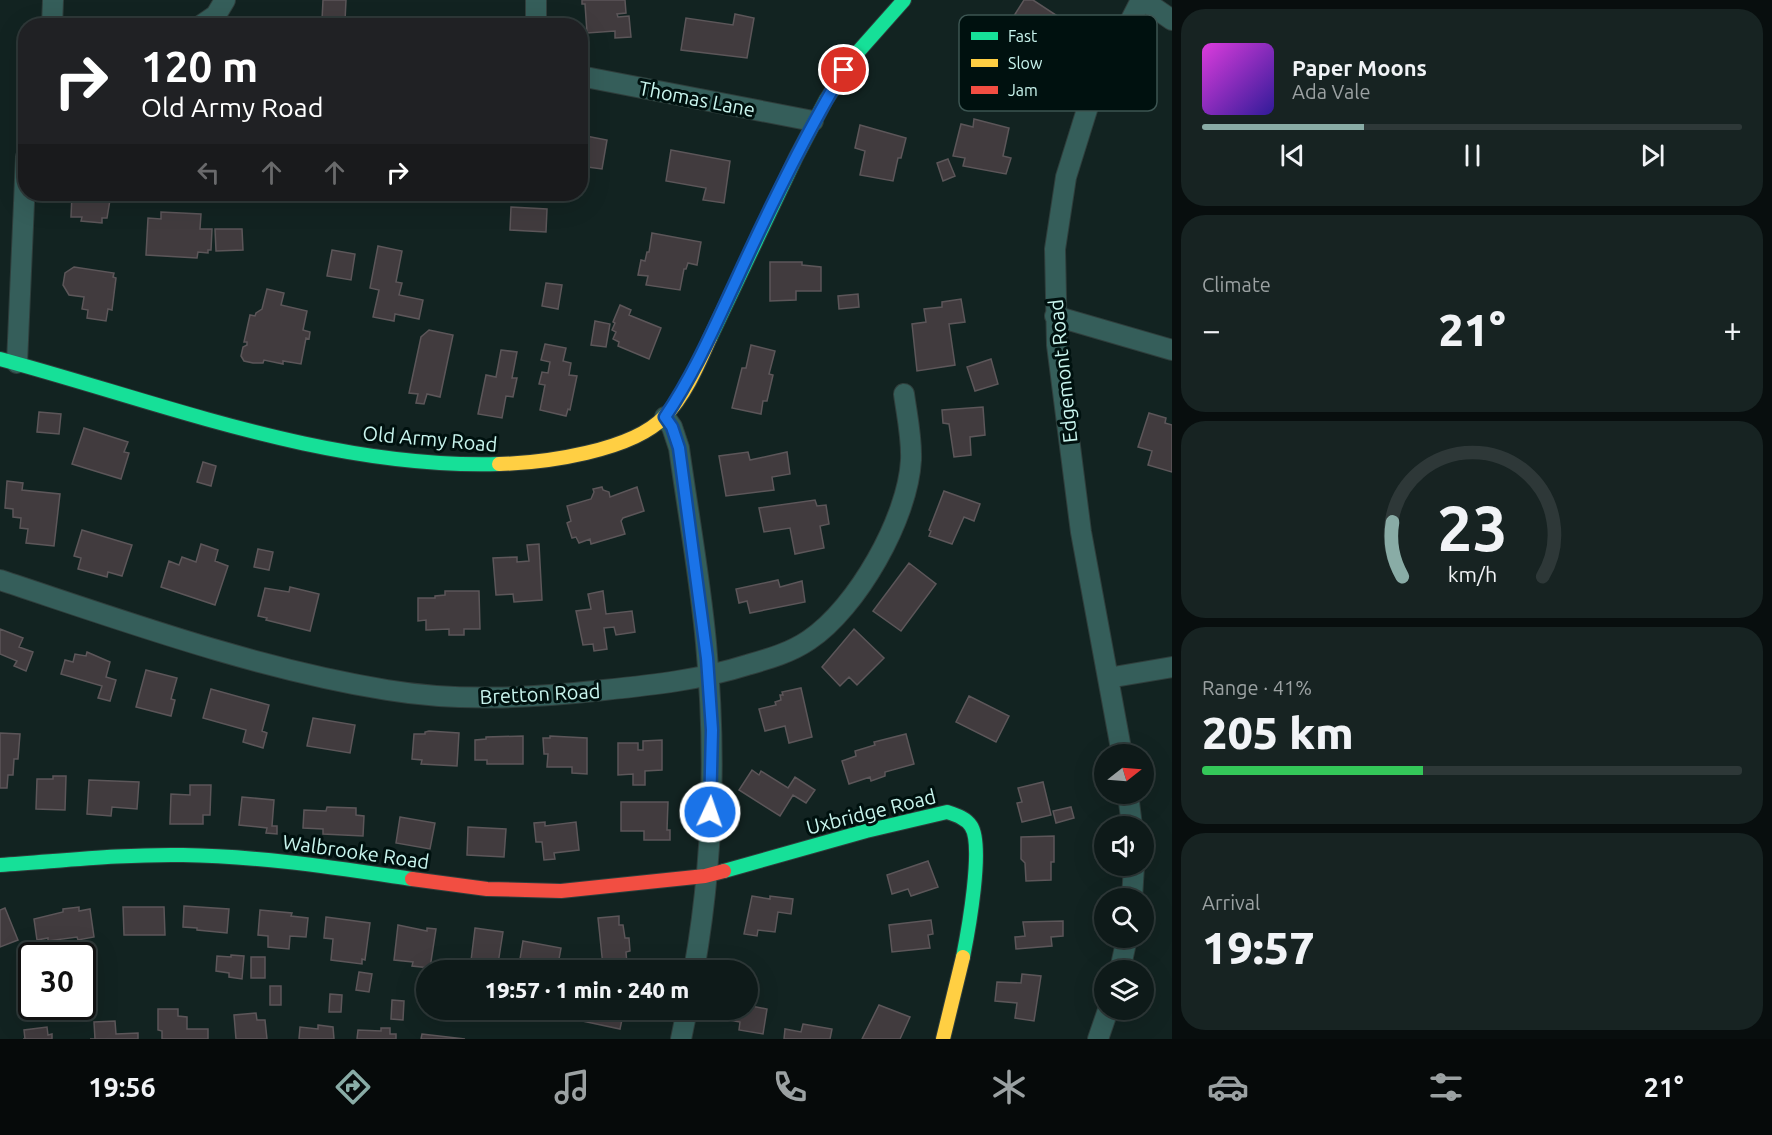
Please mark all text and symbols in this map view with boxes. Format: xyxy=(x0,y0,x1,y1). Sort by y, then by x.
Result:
legend xyxy=(959,15,1157,111)
text: Fast xyxy=(1008,27,1038,45)
icon: right xyxy=(42,42,120,120)
text: 120 m xyxy=(141,43,258,90)
pin xyxy=(818,44,869,95)
icon: arrive xyxy=(827,53,860,86)
text: Slow xyxy=(1008,54,1043,72)
text: Paper Moons xyxy=(1292,55,1427,80)
street label: Thomas Lane xyxy=(637,76,757,121)
text: Ada Vale xyxy=(1292,80,1370,103)
text: Jam xyxy=(1008,81,1038,99)
text: Old Army Road xyxy=(141,92,324,122)
icon: previous xyxy=(1276,139,1309,172)
icon: pause xyxy=(1456,139,1489,172)
icon: next xyxy=(1636,139,1669,172)
icon: left xyxy=(192,156,225,189)
icon: ahead xyxy=(255,156,288,189)
icon: ahead xyxy=(318,156,351,189)
icon: right xyxy=(381,156,414,189)
text: Climate xyxy=(1202,273,1271,296)
street label: Edgemont Road xyxy=(1044,298,1081,444)
text: 21° xyxy=(1438,304,1506,355)
text: − xyxy=(1202,311,1221,348)
text: + xyxy=(1723,311,1742,348)
street label: Old Army Road xyxy=(362,421,498,456)
text: 23 xyxy=(1437,493,1507,563)
text: km/h xyxy=(1447,562,1497,586)
text: Range · 41% xyxy=(1202,676,1312,699)
street label: Bretton Road xyxy=(479,679,601,708)
text: 205 km xyxy=(1202,707,1354,758)
north arrow xyxy=(1094,744,1154,804)
map controls xyxy=(1094,744,1154,1020)
position arrow xyxy=(678,780,742,844)
street label: Uxbridge Road xyxy=(804,784,938,839)
button: sound xyxy=(1094,816,1154,876)
street label: Walbrooke Road xyxy=(281,830,431,873)
button: search xyxy=(1094,888,1154,948)
text: Arrival xyxy=(1202,891,1260,914)
text: 19:57 xyxy=(1202,922,1315,973)
speed limit sign: 30 xyxy=(18,942,96,1020)
button: layers xyxy=(1094,960,1154,1020)
text: 19:57 · 1 min · 240 m xyxy=(485,977,689,1002)
icon: directions xyxy=(332,1066,374,1108)
icon: music xyxy=(551,1066,593,1108)
icon: phone xyxy=(769,1066,811,1108)
icon: climate xyxy=(988,1066,1030,1108)
icon: car xyxy=(1207,1066,1249,1108)
icon: filters xyxy=(1425,1066,1467,1108)
text: 19:56 xyxy=(88,1072,156,1102)
text: 21° xyxy=(1644,1072,1684,1102)

